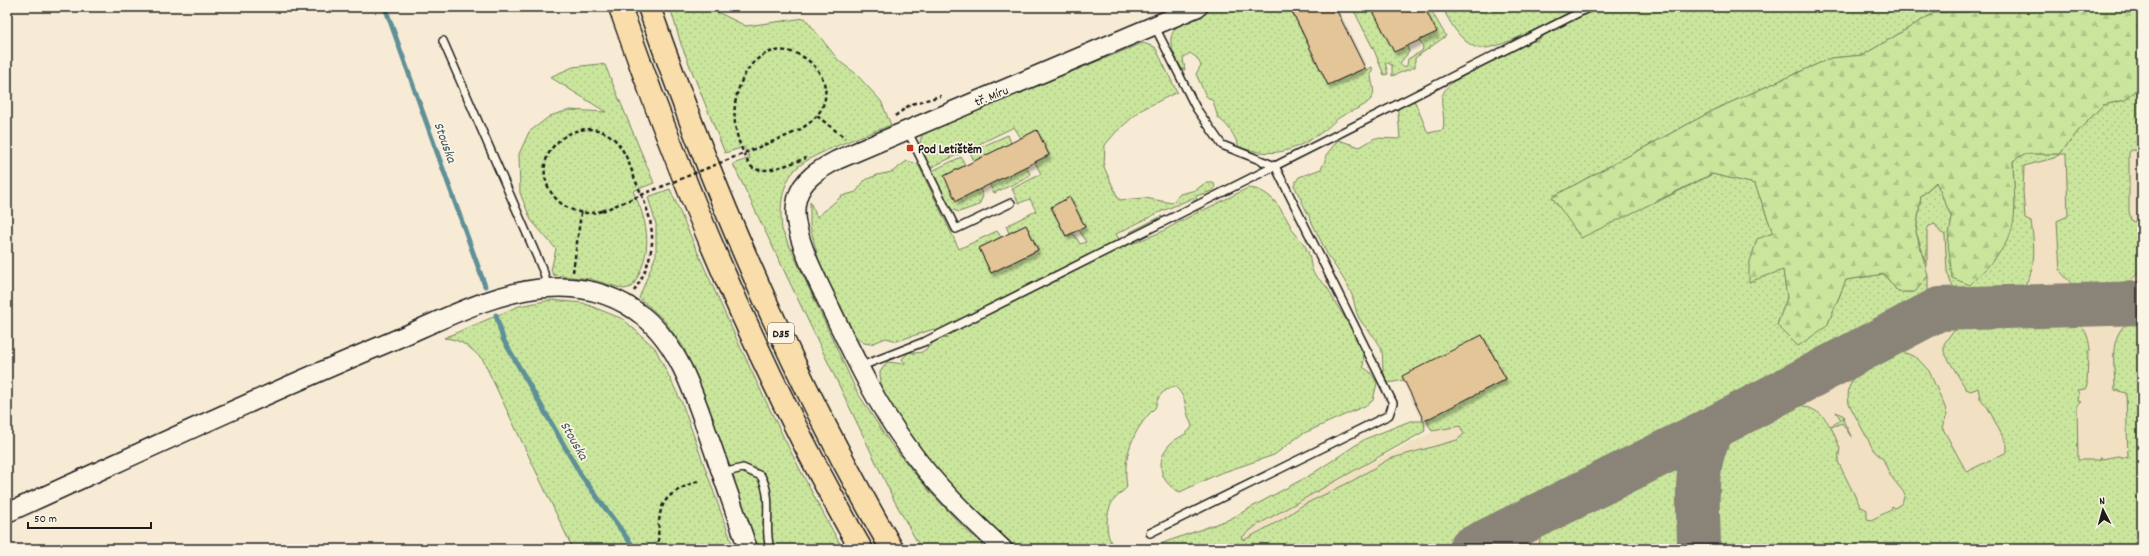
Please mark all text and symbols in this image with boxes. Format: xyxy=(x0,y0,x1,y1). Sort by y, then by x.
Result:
street label: tř. Míru xyxy=(972,82,1012,113)
water label: Stouska xyxy=(428,120,461,167)
place label: Pod Letištěm xyxy=(918,141,982,160)
marker: Pod Letištěm xyxy=(905,143,915,153)
road number: D35 xyxy=(768,323,794,343)
water label: Stouska xyxy=(554,418,593,465)
north arrow xyxy=(2083,490,2123,530)
text: N xyxy=(2099,494,2106,510)
scale bar xyxy=(28,504,151,530)
text: 50 m xyxy=(34,511,57,528)

